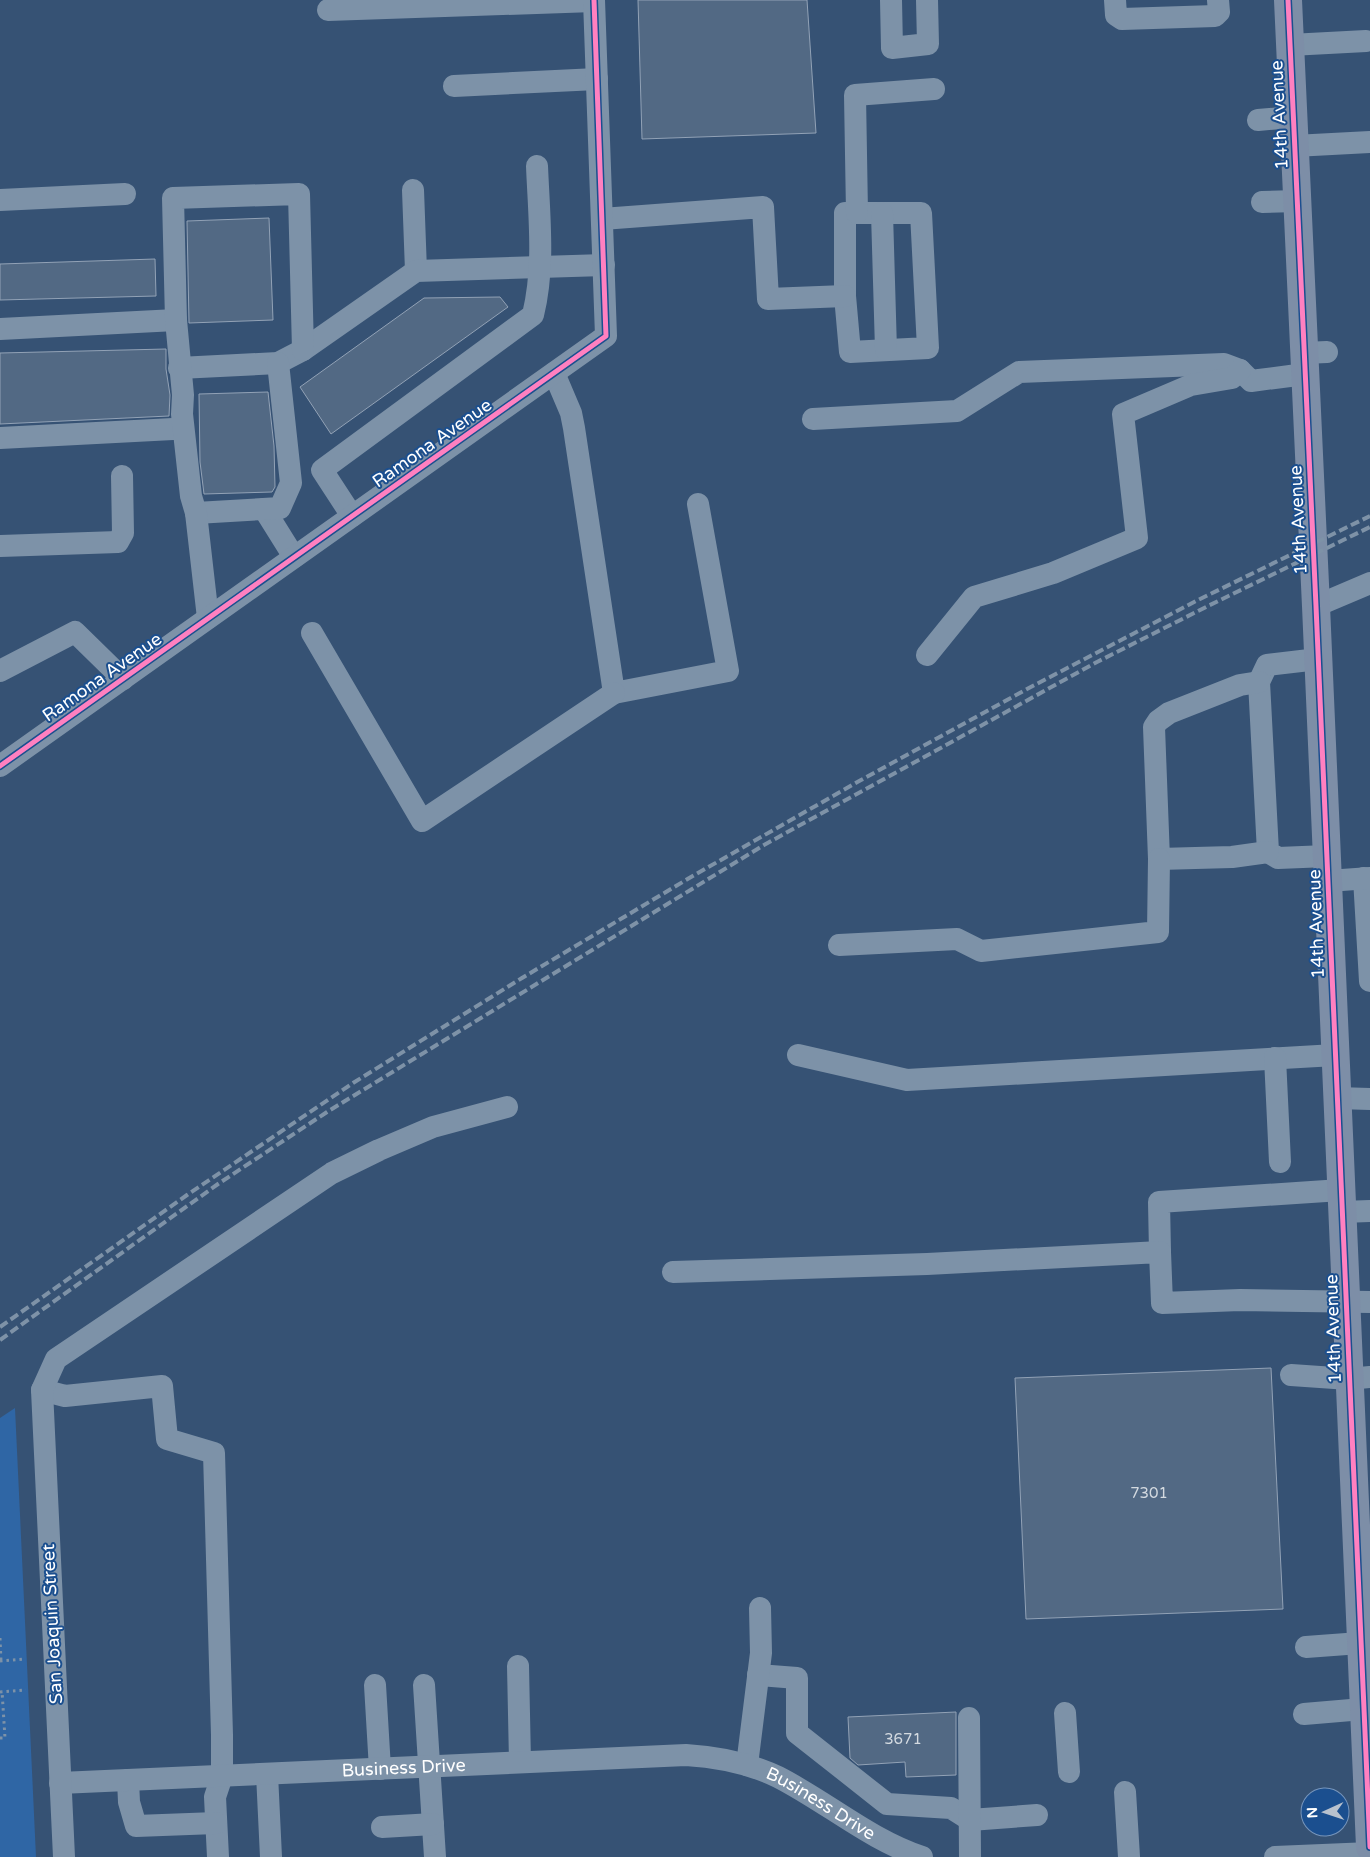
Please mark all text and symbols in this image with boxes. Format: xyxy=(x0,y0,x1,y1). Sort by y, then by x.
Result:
street label: 14th Avenue xyxy=(1265,60,1293,170)
street label: Ramona Avenue xyxy=(368,394,496,492)
street label: 14th Avenue xyxy=(1284,465,1312,575)
street label: Ramona Avenue xyxy=(38,628,166,726)
street label: 14th Avenue xyxy=(1303,869,1329,979)
street label: 14th Avenue xyxy=(1320,1274,1346,1384)
house number: 7301 xyxy=(1130,1484,1168,1502)
street label: San Joaquin Street xyxy=(37,1543,67,1705)
house number: 3671 xyxy=(884,1730,922,1748)
street label: Business Drive xyxy=(341,1754,466,1781)
street label: Business Drive xyxy=(763,1762,879,1845)
north arrow xyxy=(1300,1787,1350,1837)
text: N xyxy=(1304,1807,1321,1819)

